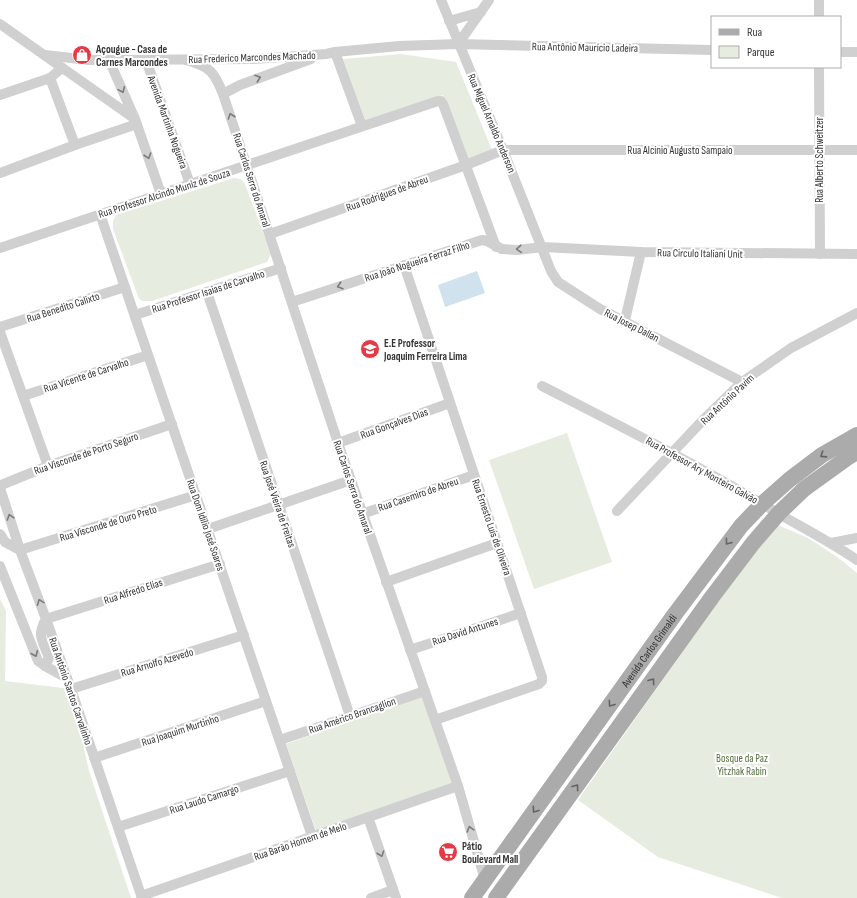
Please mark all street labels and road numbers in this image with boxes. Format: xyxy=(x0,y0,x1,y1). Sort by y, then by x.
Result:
street label: Rua Antônio Maurício Ladeira xyxy=(532,40,638,55)
street label: Rua Frederico Marcondes Machado xyxy=(188,49,316,66)
street label: Rua Miguel Arnaldo Anderson xyxy=(465,72,518,175)
street label: Avenida Martinha Nogueira xyxy=(144,73,190,171)
street label: Rua Alberto Schweitzer xyxy=(813,117,826,203)
street label: Rua Carlos Serra do Amaral xyxy=(230,131,273,229)
street label: Rua Alcínio Augusto Sampaio xyxy=(627,144,733,157)
street label: Rua Professor Alcindo Muniz de Souza xyxy=(97,166,232,221)
street label: Rua Rodrigues de Abreu xyxy=(344,172,430,214)
street label: Rua João Nogueira Ferraz Filho xyxy=(363,238,472,285)
street label: Rua Circulo Italiani Unit xyxy=(657,246,744,261)
street label: Rua Professor Isaias de Carvalho xyxy=(150,267,267,316)
street label: Rua Benedito Calixto xyxy=(25,289,102,325)
street label: Rua Josep Dallan xyxy=(602,306,662,345)
street label: Rua Vicente de Carvalho xyxy=(42,355,131,395)
street label: Rua Antônio Pavim xyxy=(698,371,757,427)
street label: Rua Gonçalves Dias xyxy=(359,405,430,442)
street label: Rua Visconde de Porto Seguro xyxy=(32,429,140,477)
street label: Rua Professor Ary Monteiro Galvão xyxy=(643,434,760,507)
street label: Rua Carlos Serra do Amaral xyxy=(330,439,375,536)
street label: Rua José Vieira de Freitas xyxy=(257,459,298,549)
street label: Rua Casemiro de Abreu xyxy=(376,475,460,514)
street label: Rua Ernesto Luís de Oliveira xyxy=(469,477,514,577)
street label: Rua Dom Idílio José Soares xyxy=(184,478,227,573)
street label: Rua Visconde de Ouro Preto xyxy=(58,502,159,544)
street label: Rua Alfredo Elías xyxy=(102,576,164,607)
street label: Avenida Carlos Grimaldi xyxy=(618,612,680,691)
street label: Rua David Antunes xyxy=(431,615,500,648)
street label: Rua Antônio Santos Carvalinho xyxy=(46,636,95,747)
street label: Rua Arnolfo Azevedo xyxy=(119,645,195,680)
street label: Rua Américo Brancaglion xyxy=(307,694,398,736)
street label: Rua Joaquim Murtinho xyxy=(140,712,221,749)
street label: Rua Laudo Camargo xyxy=(168,782,241,817)
street label: Rua Barão Homem de Melo xyxy=(252,819,349,863)

